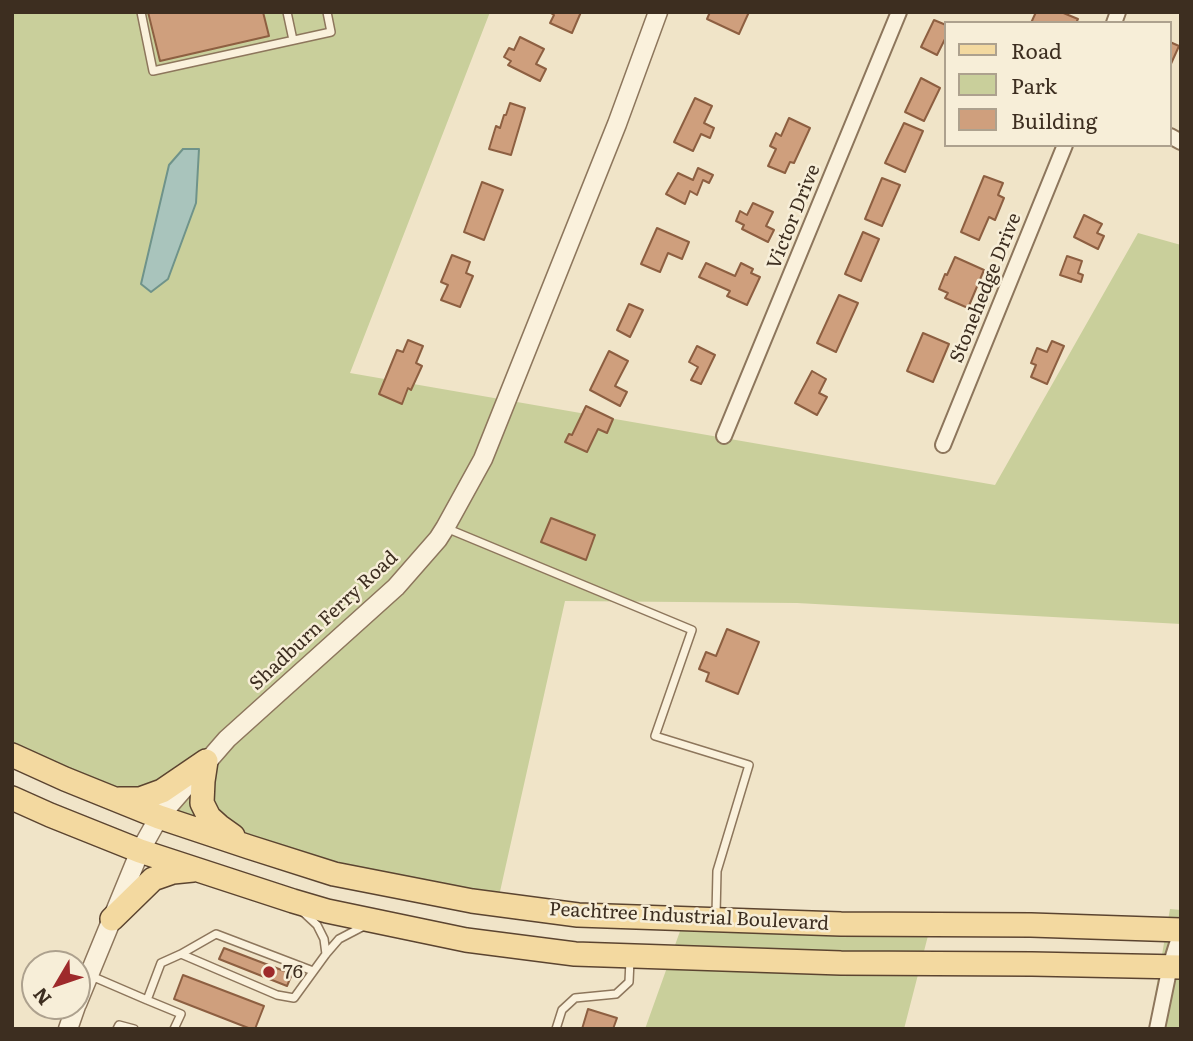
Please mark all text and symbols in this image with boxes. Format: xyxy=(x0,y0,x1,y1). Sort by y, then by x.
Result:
legend xyxy=(944,21,1172,147)
text: Road xyxy=(1011,34,1062,65)
text: Park xyxy=(1011,69,1057,100)
text: Building xyxy=(1011,104,1097,135)
street label: Victor Drive xyxy=(763,161,825,273)
street label: Stonehedge Drive xyxy=(946,210,1026,366)
street label: Shadburn Ferry Road xyxy=(245,547,403,695)
street label: Peachtree Industrial Boulevard xyxy=(548,898,830,936)
north arrow xyxy=(21,950,91,1020)
place label: 76 xyxy=(283,961,303,983)
marker: 76 xyxy=(261,964,277,980)
text: N xyxy=(25,982,57,1012)

